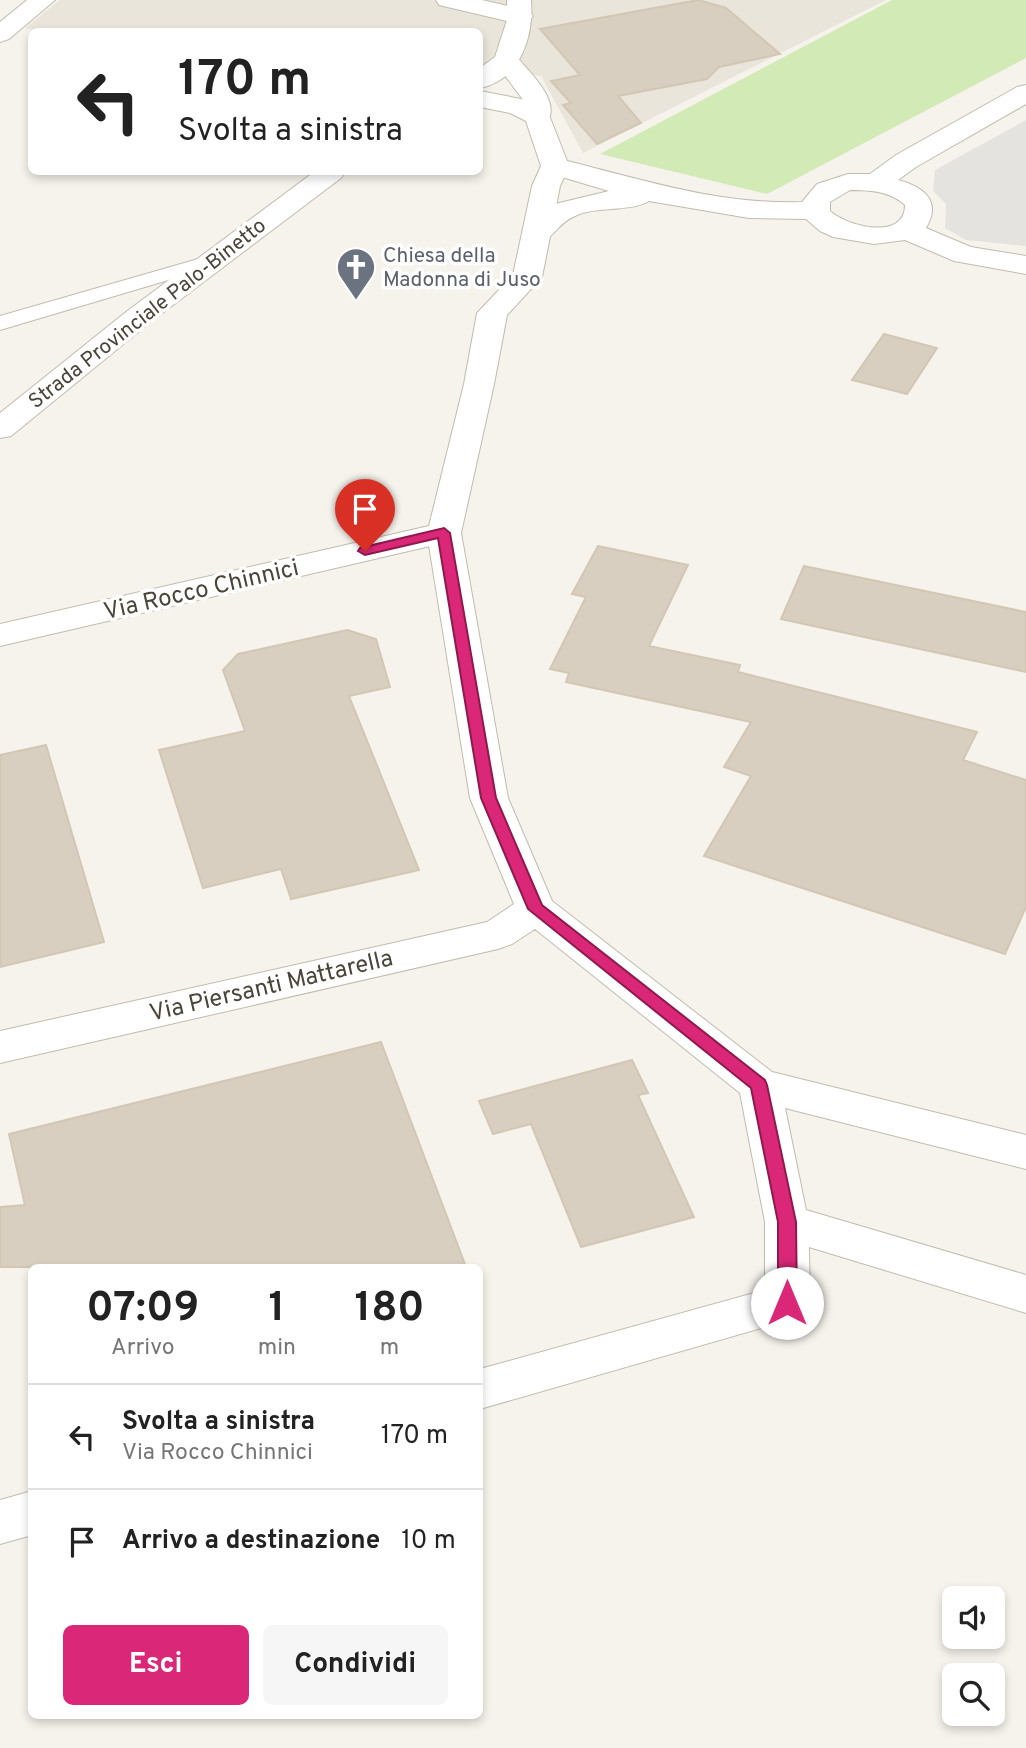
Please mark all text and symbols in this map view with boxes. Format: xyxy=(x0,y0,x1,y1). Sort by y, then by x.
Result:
text: 170 m xyxy=(178,51,311,113)
icon: left xyxy=(63,56,154,147)
text: Svolta a sinistra xyxy=(178,112,403,152)
street label: Strada Provinciale Palo-Binetto xyxy=(24,213,272,415)
place label: Chiesa della Madonna di Juso xyxy=(383,243,541,294)
church icon: Chiesa della Madonna di Juso xyxy=(335,246,377,301)
pin xyxy=(335,479,395,551)
icon: arrive xyxy=(346,490,384,528)
street label: Via Rocco Chinnici xyxy=(101,554,302,628)
street label: Via Piersanti Mattarella xyxy=(147,944,396,1030)
position arrow xyxy=(750,1266,824,1340)
text: 07:09 xyxy=(86,1283,199,1336)
text: 1 xyxy=(269,1283,285,1336)
text: 180 xyxy=(354,1283,425,1336)
text: Arrivo xyxy=(111,1334,175,1363)
text: min xyxy=(258,1334,296,1363)
text: m xyxy=(380,1334,399,1363)
text: Svolta a sinistra xyxy=(122,1406,315,1439)
icon: left xyxy=(63,1418,101,1456)
text: 170 m xyxy=(381,1420,448,1453)
text: Via Rocco Chinnici xyxy=(122,1439,313,1468)
icon: arrive xyxy=(63,1523,101,1561)
text: Arrivo a destinazione xyxy=(122,1525,380,1558)
text: 10 m xyxy=(401,1525,456,1558)
map controls xyxy=(942,1586,1005,1726)
button: sound xyxy=(942,1586,1005,1649)
button: Esci xyxy=(63,1625,249,1705)
button: Condividi xyxy=(263,1625,448,1705)
button: search xyxy=(942,1663,1005,1726)

